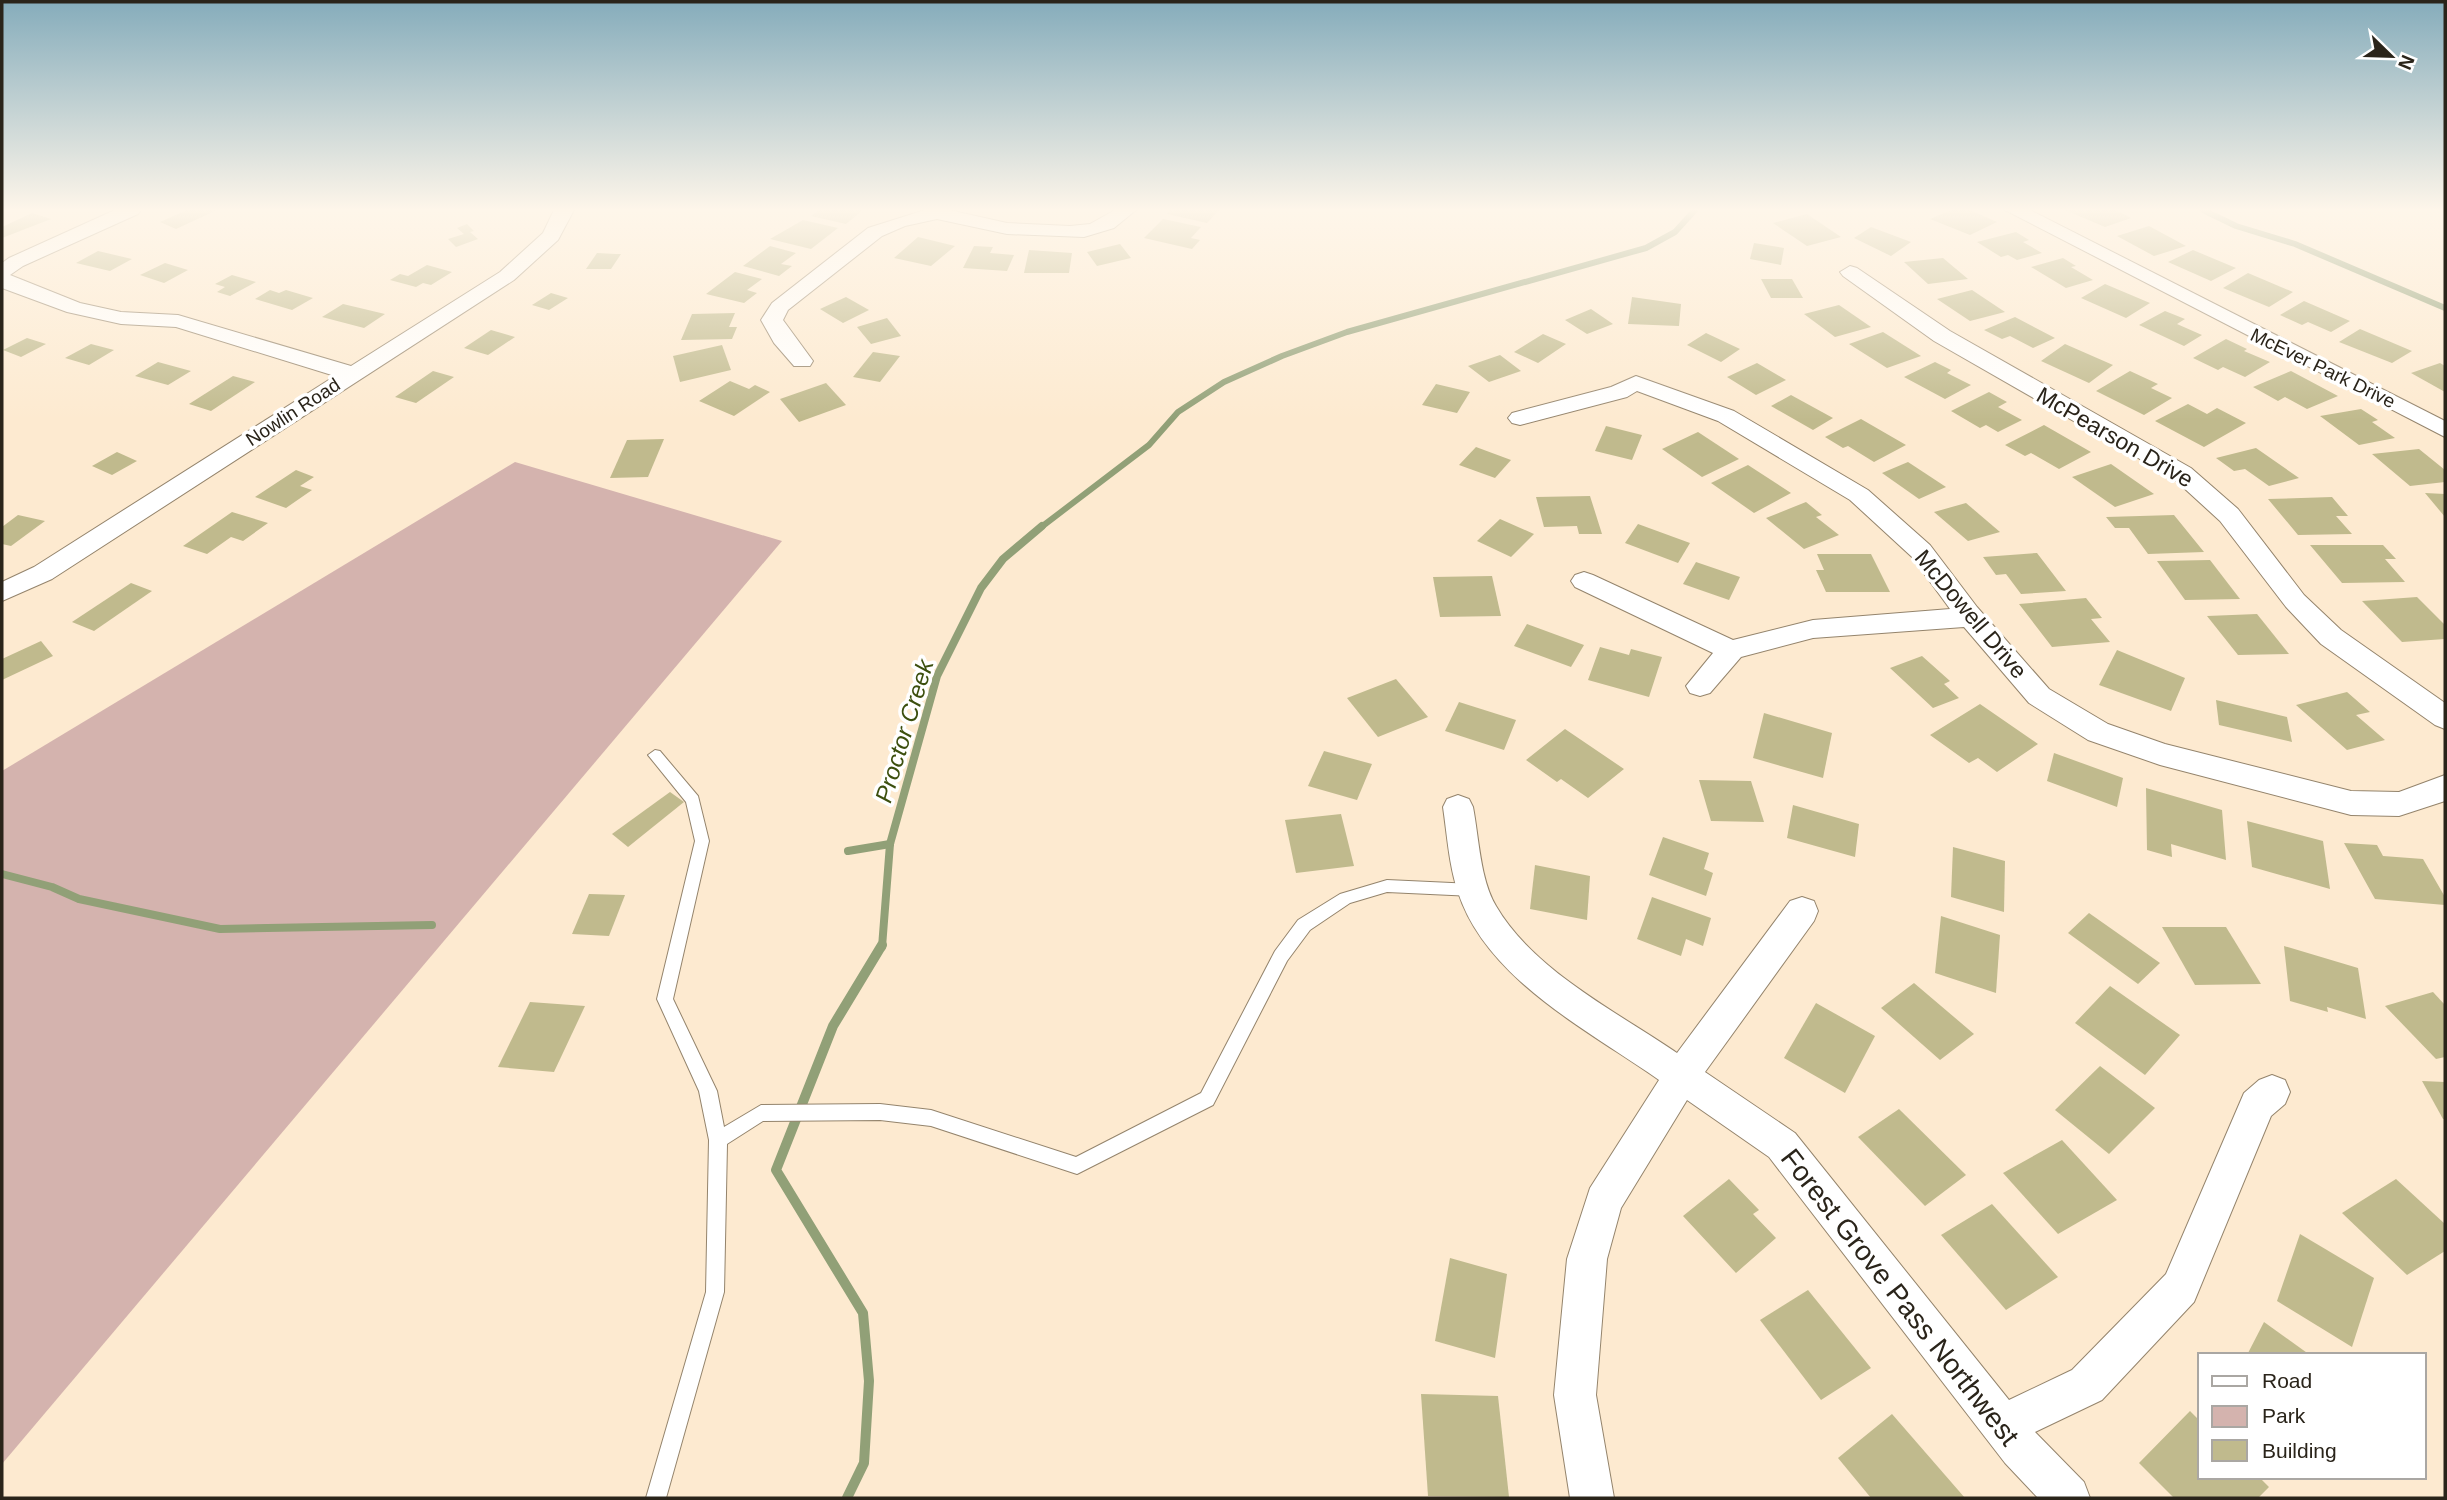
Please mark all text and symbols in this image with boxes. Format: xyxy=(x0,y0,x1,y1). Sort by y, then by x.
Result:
north arrow xyxy=(2356,21,2426,91)
text: N xyxy=(2394,52,2419,73)
street label: McEver Park Drive xyxy=(2247,324,2399,412)
street label: Nowlin Road xyxy=(242,374,344,450)
street label: McPearson Drive xyxy=(2032,382,2198,492)
street label: McDowell Drive xyxy=(1910,544,2032,684)
water label: Proctor Creek xyxy=(869,654,939,806)
street label: Forest Grove Pass Northwest xyxy=(1775,1143,2025,1451)
legend xyxy=(2198,1353,2426,1479)
text: Road xyxy=(2262,1369,2312,1392)
text: Park xyxy=(2262,1404,2306,1427)
text: Building xyxy=(2262,1439,2337,1462)

